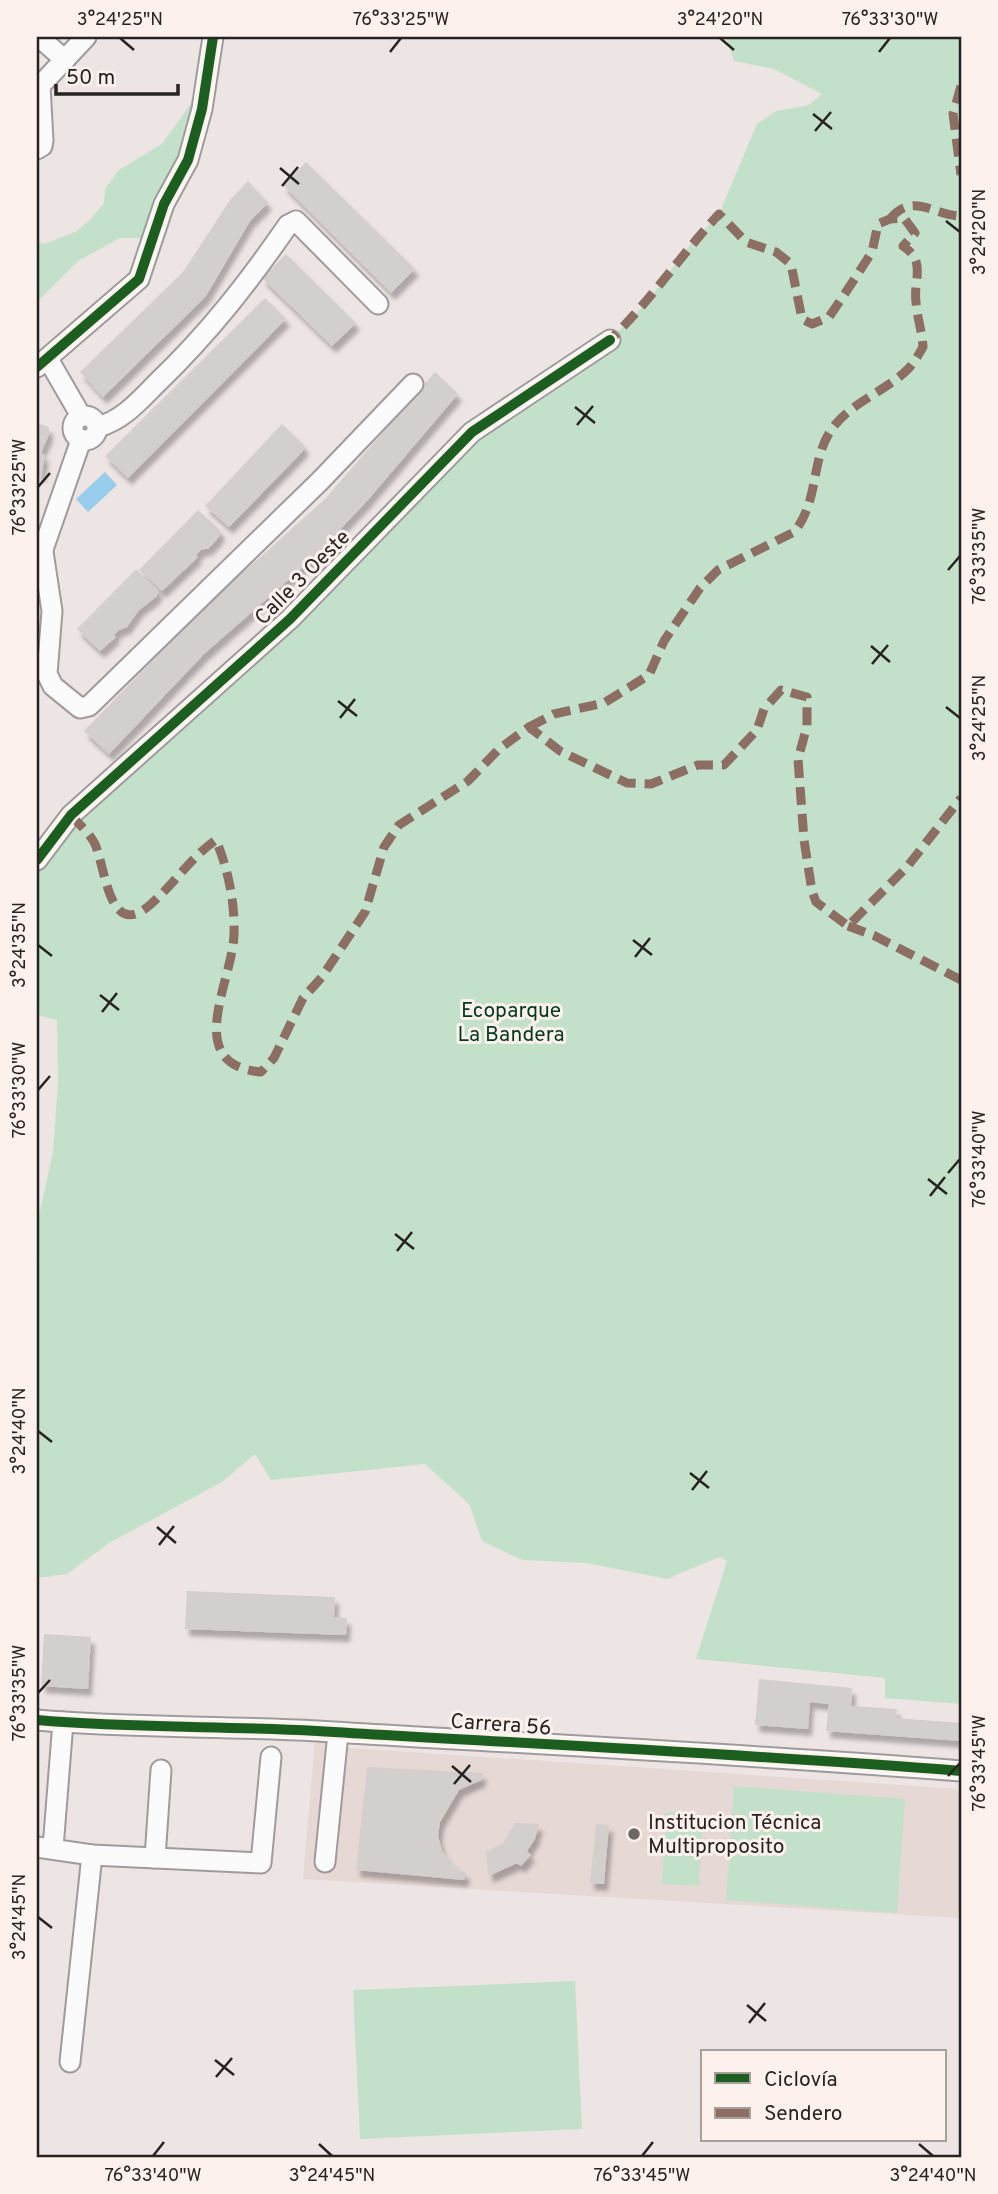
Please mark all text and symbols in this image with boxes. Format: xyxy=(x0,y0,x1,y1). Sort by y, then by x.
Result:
text: 3°24'25"N xyxy=(77,9,163,32)
text: 76°33'25"W xyxy=(353,9,449,32)
text: 3°24'20"N xyxy=(677,9,763,32)
text: 76°33'30"W xyxy=(842,9,938,32)
scale bar xyxy=(56,52,178,96)
text: 50 m xyxy=(66,65,115,92)
text: 3°24'20"N xyxy=(969,189,992,275)
text: 76°33'25"W xyxy=(9,439,32,535)
text: 76°33'35"W xyxy=(969,508,992,604)
street label: Calle 3 Oeste xyxy=(250,525,357,632)
text: 3°24'25"N xyxy=(969,675,992,761)
text: 3°24'35"N xyxy=(9,902,32,988)
park label: Ecoparque La Bandera xyxy=(457,998,565,1049)
text: 76°33'30"W xyxy=(9,1042,32,1138)
text: 76°33'40"W xyxy=(969,1110,992,1208)
text: 3°24'40"N xyxy=(9,1388,32,1474)
text: 76°33'35"W xyxy=(9,1645,32,1741)
street label: Carrera 56 xyxy=(449,1708,552,1743)
text: 76°33'45"W xyxy=(969,1715,992,1811)
place label: Institucion Técnica Multiproposito xyxy=(648,1810,821,1861)
marker: Institucion Técnica Multiproposito xyxy=(626,1826,642,1842)
text: 3°24'45"N xyxy=(9,1874,32,1960)
legend xyxy=(701,2050,946,2142)
text: Ciclovía xyxy=(764,2067,838,2094)
text: Sendero xyxy=(764,2101,843,2128)
text: 76°33'40"W xyxy=(104,2165,202,2188)
text: 3°24'45"N xyxy=(289,2165,375,2188)
text: 76°33'45"W xyxy=(594,2165,690,2188)
text: 3°24'40"N xyxy=(890,2165,976,2188)

